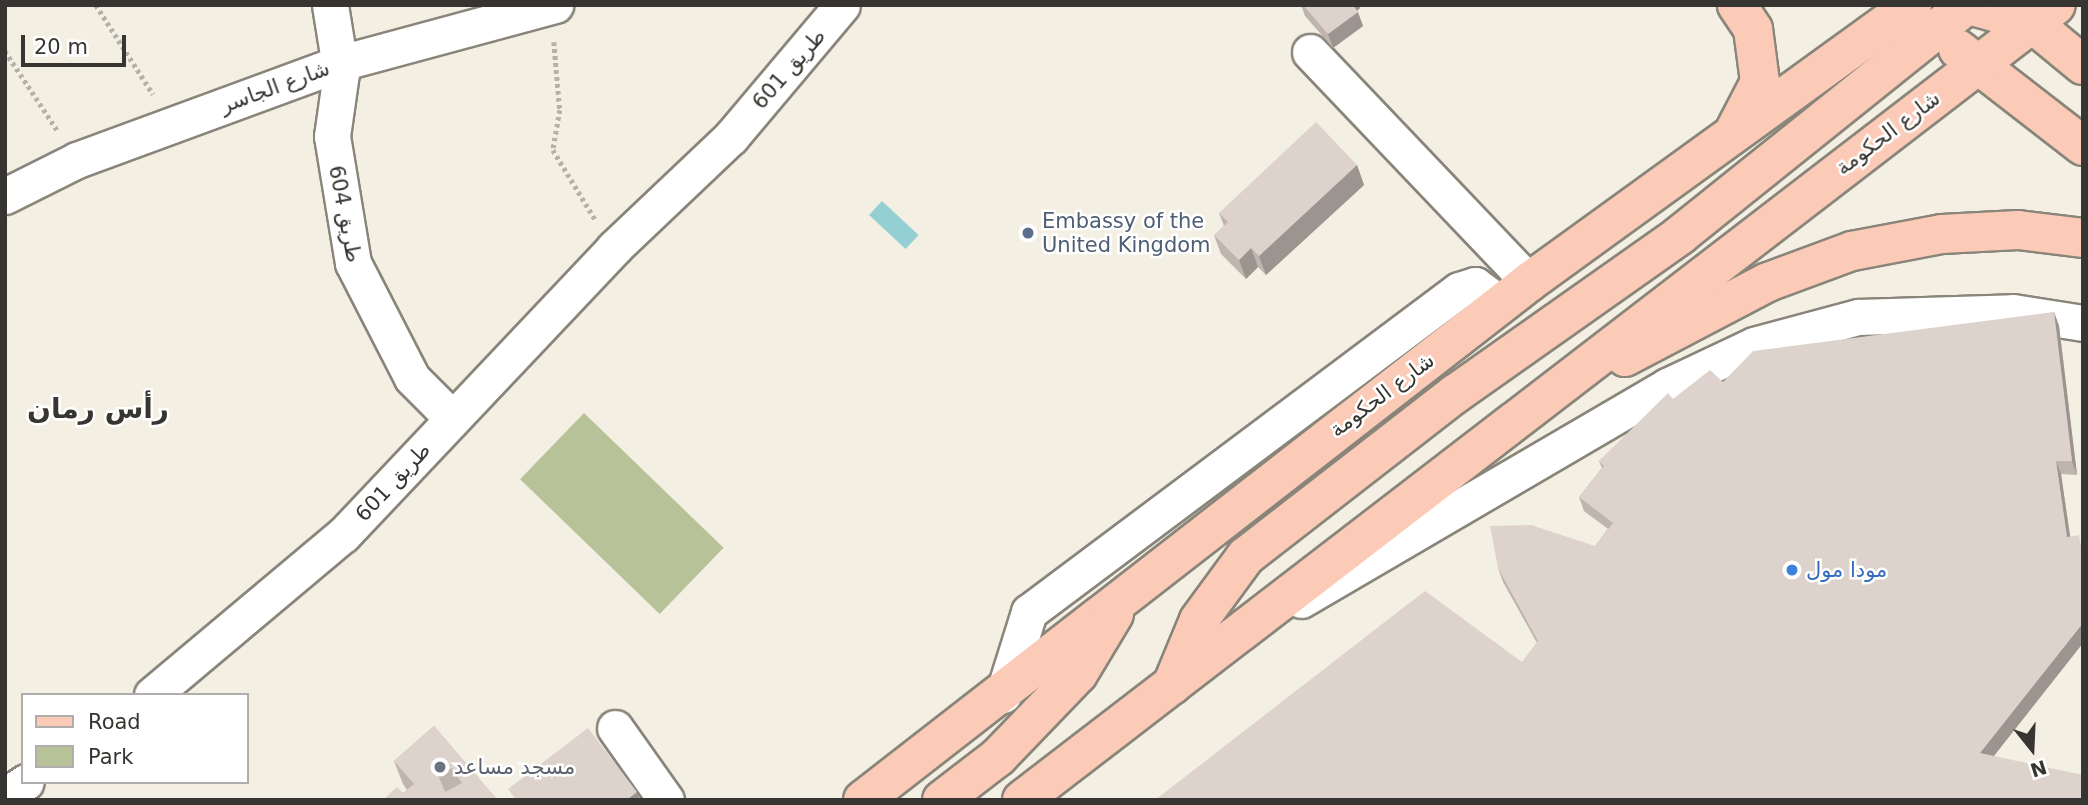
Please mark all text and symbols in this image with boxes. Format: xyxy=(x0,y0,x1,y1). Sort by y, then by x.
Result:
scale bar xyxy=(24,21,130,65)
street label: طريق 601 xyxy=(747,24,831,114)
text: 20 m xyxy=(34,35,88,59)
street label: شارع الجاسر xyxy=(217,56,333,118)
street label: شارع الحكومة xyxy=(1831,86,1945,180)
street label: طريق 604 xyxy=(323,163,367,265)
place label: Embassy of the United Kingdom xyxy=(1042,208,1211,258)
marker: Embassy of the United Kingdom xyxy=(1020,225,1036,241)
street label: شارع الحكومة xyxy=(1325,348,1439,442)
district label: رأس رمان xyxy=(27,392,169,426)
street label: طريق 601 xyxy=(350,437,436,527)
place label: مودا مول xyxy=(1806,557,1887,583)
marker: مودا مول xyxy=(1784,562,1800,578)
legend xyxy=(21,693,248,784)
text: Road xyxy=(88,710,141,734)
north arrow xyxy=(1997,714,2067,784)
text: Park xyxy=(88,745,133,769)
place label: مسجد مساعد xyxy=(454,754,575,780)
text: N xyxy=(2028,756,2049,782)
marker: مسجد مساعد xyxy=(432,759,448,775)

